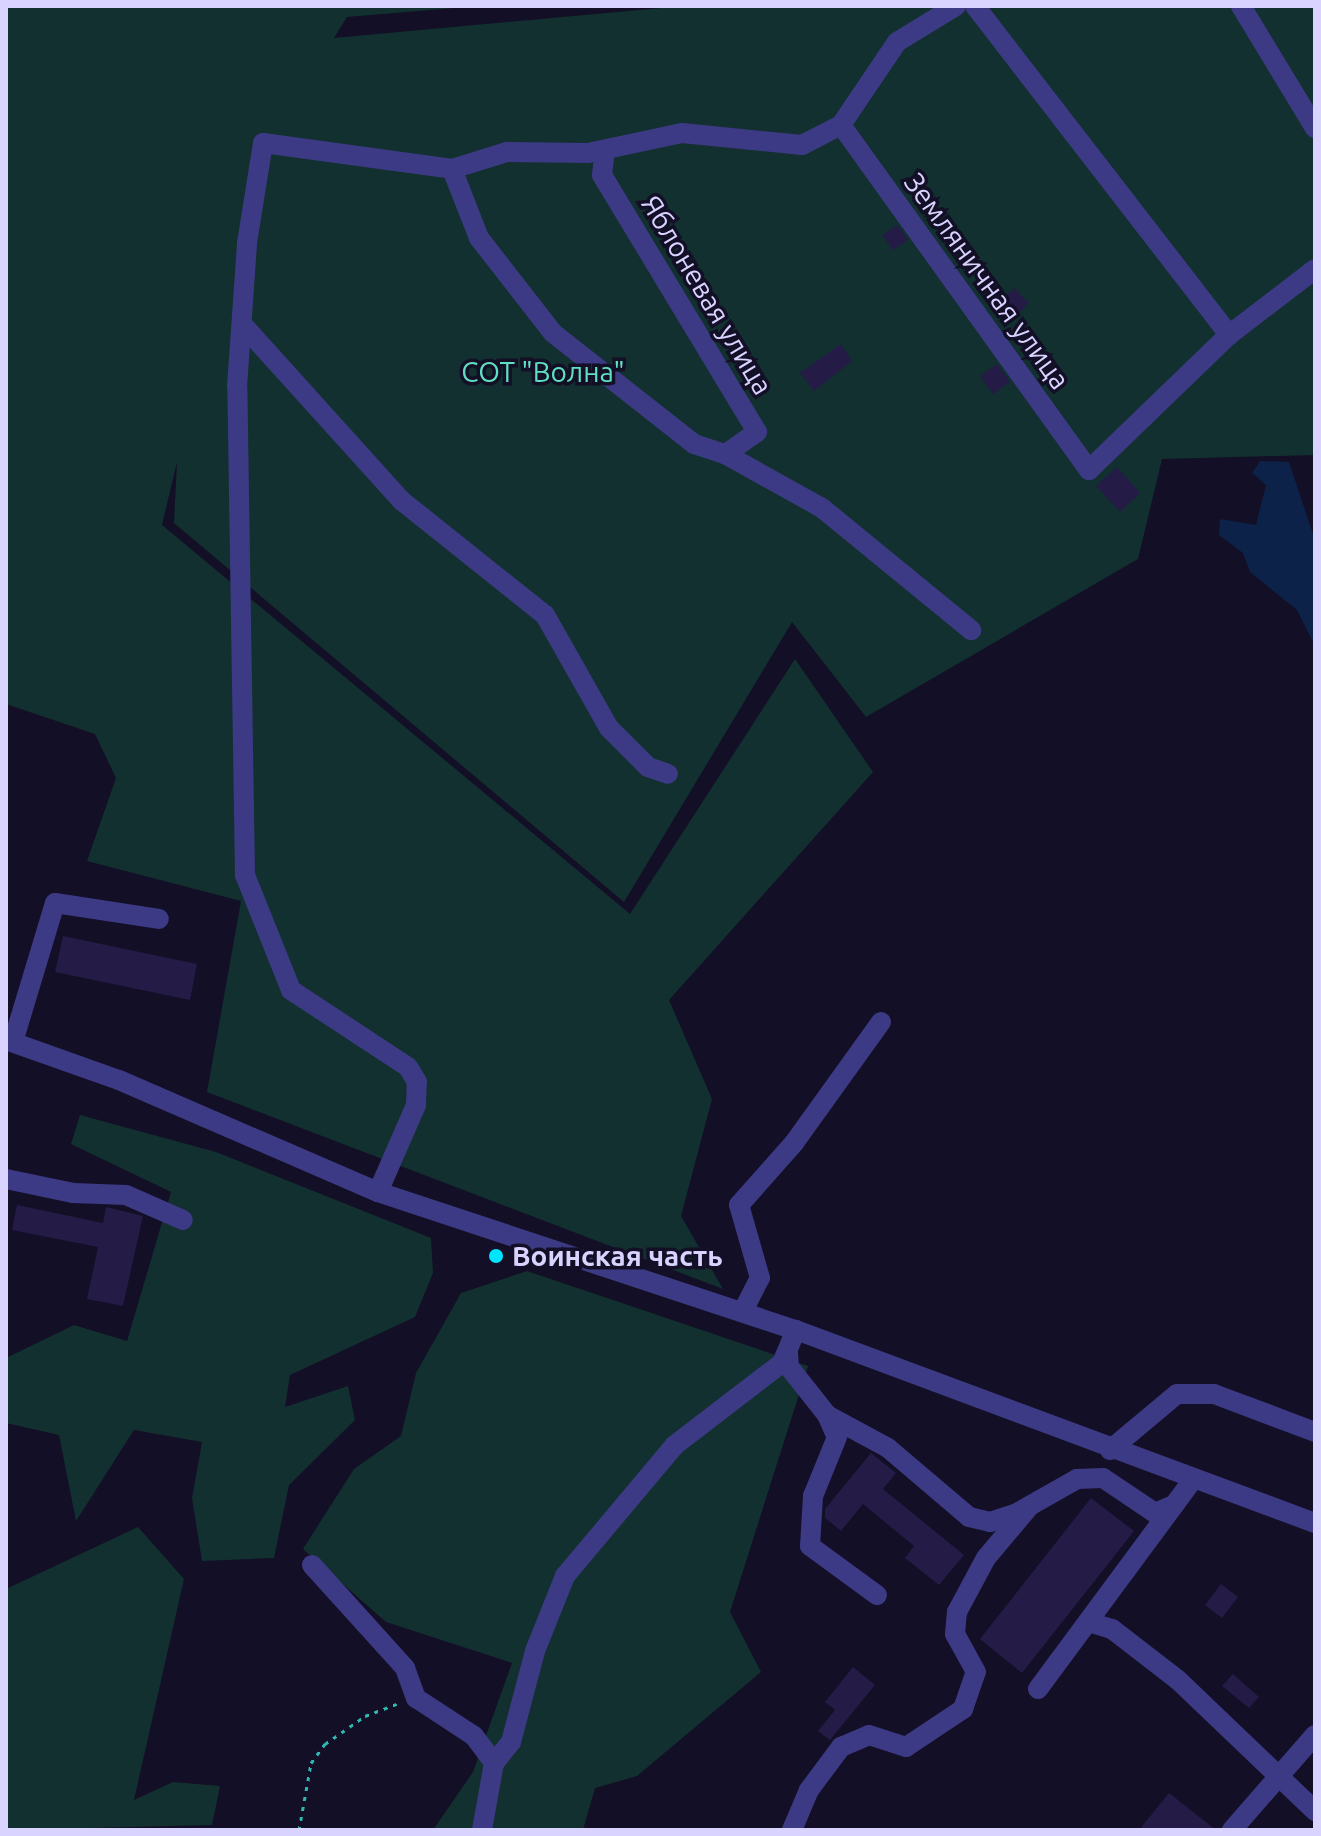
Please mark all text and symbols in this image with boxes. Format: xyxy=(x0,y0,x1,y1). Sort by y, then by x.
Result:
street label: Земляничная улица xyxy=(897,166,1077,396)
street label: Яблоневая улица xyxy=(634,189,780,401)
park label: СОТ "Волна" xyxy=(461,355,625,389)
place label: Воинская часть xyxy=(512,1239,723,1273)
marker: Воинская часть xyxy=(487,1247,505,1265)

